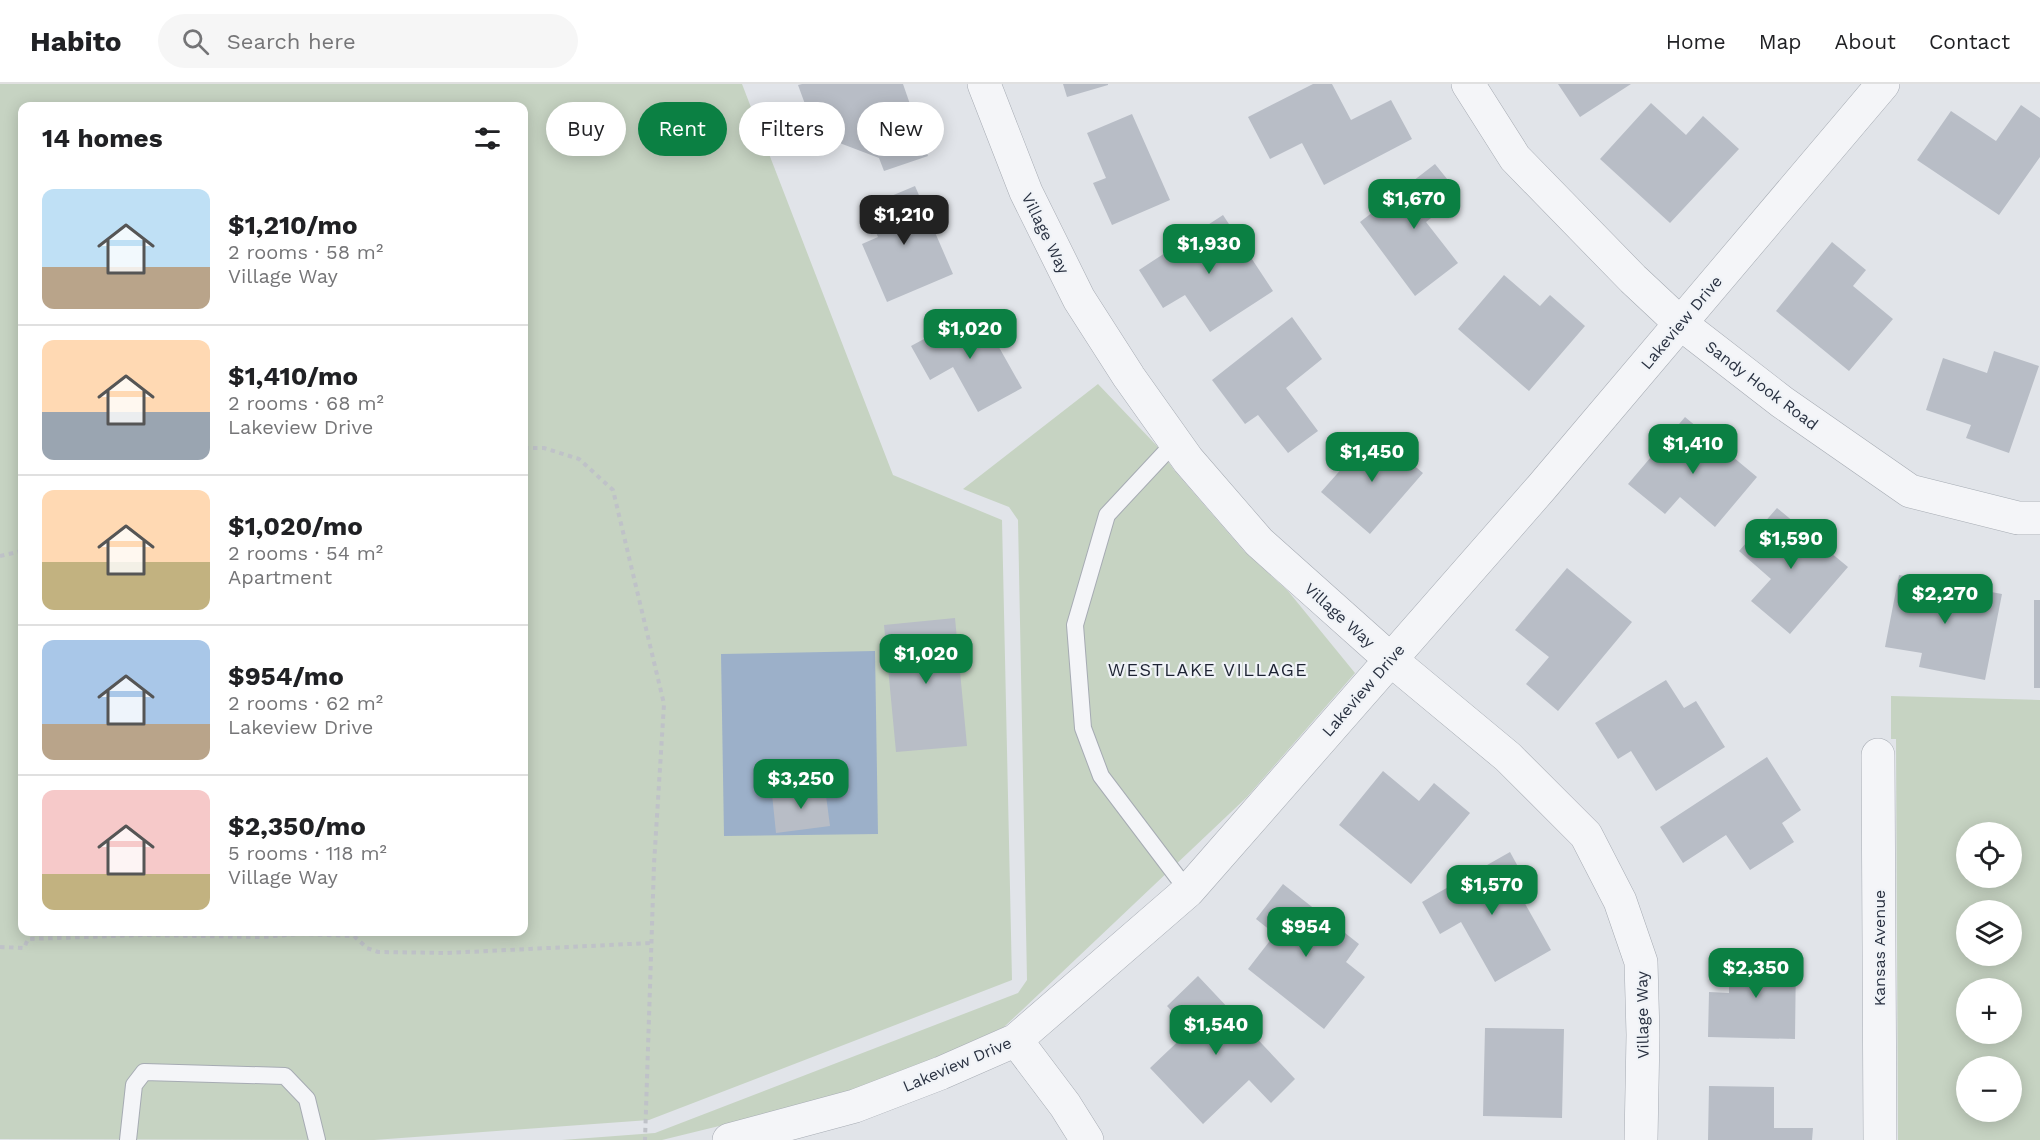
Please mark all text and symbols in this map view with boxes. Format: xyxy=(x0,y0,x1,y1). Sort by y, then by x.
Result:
search box xyxy=(158,14,578,68)
text: Habito xyxy=(30,25,122,58)
icon: search xyxy=(179,25,212,58)
text: Search here xyxy=(227,29,356,54)
text: Home xyxy=(1666,29,1726,54)
text: Map xyxy=(1759,29,1802,54)
text: About xyxy=(1835,29,1896,54)
text: Contact xyxy=(1929,29,2010,54)
chip: Buy xyxy=(546,102,626,156)
chip: Rent xyxy=(638,102,727,156)
chip: Filters xyxy=(739,102,845,156)
chip: New xyxy=(857,102,944,156)
icon: filters xyxy=(471,122,504,155)
text: 14 homes xyxy=(42,123,163,153)
pin: $1,670 xyxy=(1365,179,1463,230)
text: $1,670 xyxy=(1382,186,1446,210)
street label: Village Way xyxy=(1018,190,1074,278)
pin: $1,210 xyxy=(855,195,953,246)
text: $1,210 xyxy=(874,202,934,226)
text: $1,210/mo xyxy=(228,210,358,240)
icon: home xyxy=(90,213,162,285)
pin: $1,930 xyxy=(1160,224,1258,275)
text: $1,930 xyxy=(1177,231,1241,255)
text: 2 rooms · 58 m² xyxy=(228,240,383,264)
text: Village Way xyxy=(228,264,338,288)
street label: Lakeview Drive xyxy=(1637,272,1726,373)
pin: $1,020 xyxy=(921,309,1019,360)
text: $1,020 xyxy=(938,316,1002,340)
street label: Sandy Hook Road xyxy=(1701,337,1822,434)
text: $1,410/mo xyxy=(228,361,358,391)
icon: home xyxy=(90,364,162,436)
text: 2 rooms · 68 m² xyxy=(228,391,384,415)
text: Lakeview Drive xyxy=(228,415,373,439)
pin: $1,410 xyxy=(1644,424,1742,475)
text: $1,410 xyxy=(1662,431,1724,455)
pin: $1,450 xyxy=(1323,432,1421,483)
text: $1,450 xyxy=(1340,439,1404,463)
text: $1,020/mo xyxy=(228,511,363,541)
icon: home xyxy=(90,514,162,586)
pin: $1,590 xyxy=(1742,519,1840,570)
text: $1,590 xyxy=(1759,526,1823,550)
text: 2 rooms · 54 m² xyxy=(228,541,383,565)
text: Apartment xyxy=(228,565,332,589)
pin: $2,270 xyxy=(1896,574,1994,625)
street label: Village Way xyxy=(1301,579,1379,652)
text: $2,270 xyxy=(1912,581,1978,605)
pin: $1,020 xyxy=(877,634,975,685)
street label: Lakeview Drive xyxy=(1318,640,1409,740)
text: $1,020 xyxy=(894,641,958,665)
district label: WESTLAKE VILLAGE xyxy=(1108,659,1308,680)
text: $954/mo xyxy=(228,661,344,691)
icon: home xyxy=(90,664,162,736)
text: 2 rooms · 62 m² xyxy=(228,691,383,715)
text: Lakeview Drive xyxy=(228,715,373,739)
pin: $3,250 xyxy=(752,759,850,810)
text: $3,250 xyxy=(768,766,834,790)
text: $2,350/mo xyxy=(228,811,366,841)
icon: home xyxy=(90,814,162,886)
map controls xyxy=(1956,822,2022,1122)
button: locate xyxy=(1956,822,2022,888)
text: 5 rooms · 118 m² xyxy=(228,841,387,865)
text: Village Way xyxy=(228,865,338,889)
pin: $1,570 xyxy=(1443,865,1541,916)
text: $1,570 xyxy=(1461,872,1523,896)
street label: Kansas Avenue xyxy=(1870,890,1889,1006)
button: layers xyxy=(1956,900,2022,966)
pin: $954 xyxy=(1270,907,1342,958)
text: $954 xyxy=(1281,914,1331,938)
pin: $2,350 xyxy=(1707,948,1805,999)
text: $2,350 xyxy=(1723,955,1789,979)
street label: Village Way xyxy=(1632,970,1653,1059)
button: + xyxy=(1956,978,2022,1044)
pin: $1,540 xyxy=(1167,1005,1265,1056)
text: $1,540 xyxy=(1184,1012,1248,1036)
street label: Lakeview Drive xyxy=(900,1033,1014,1096)
button: − xyxy=(1956,1056,2022,1122)

